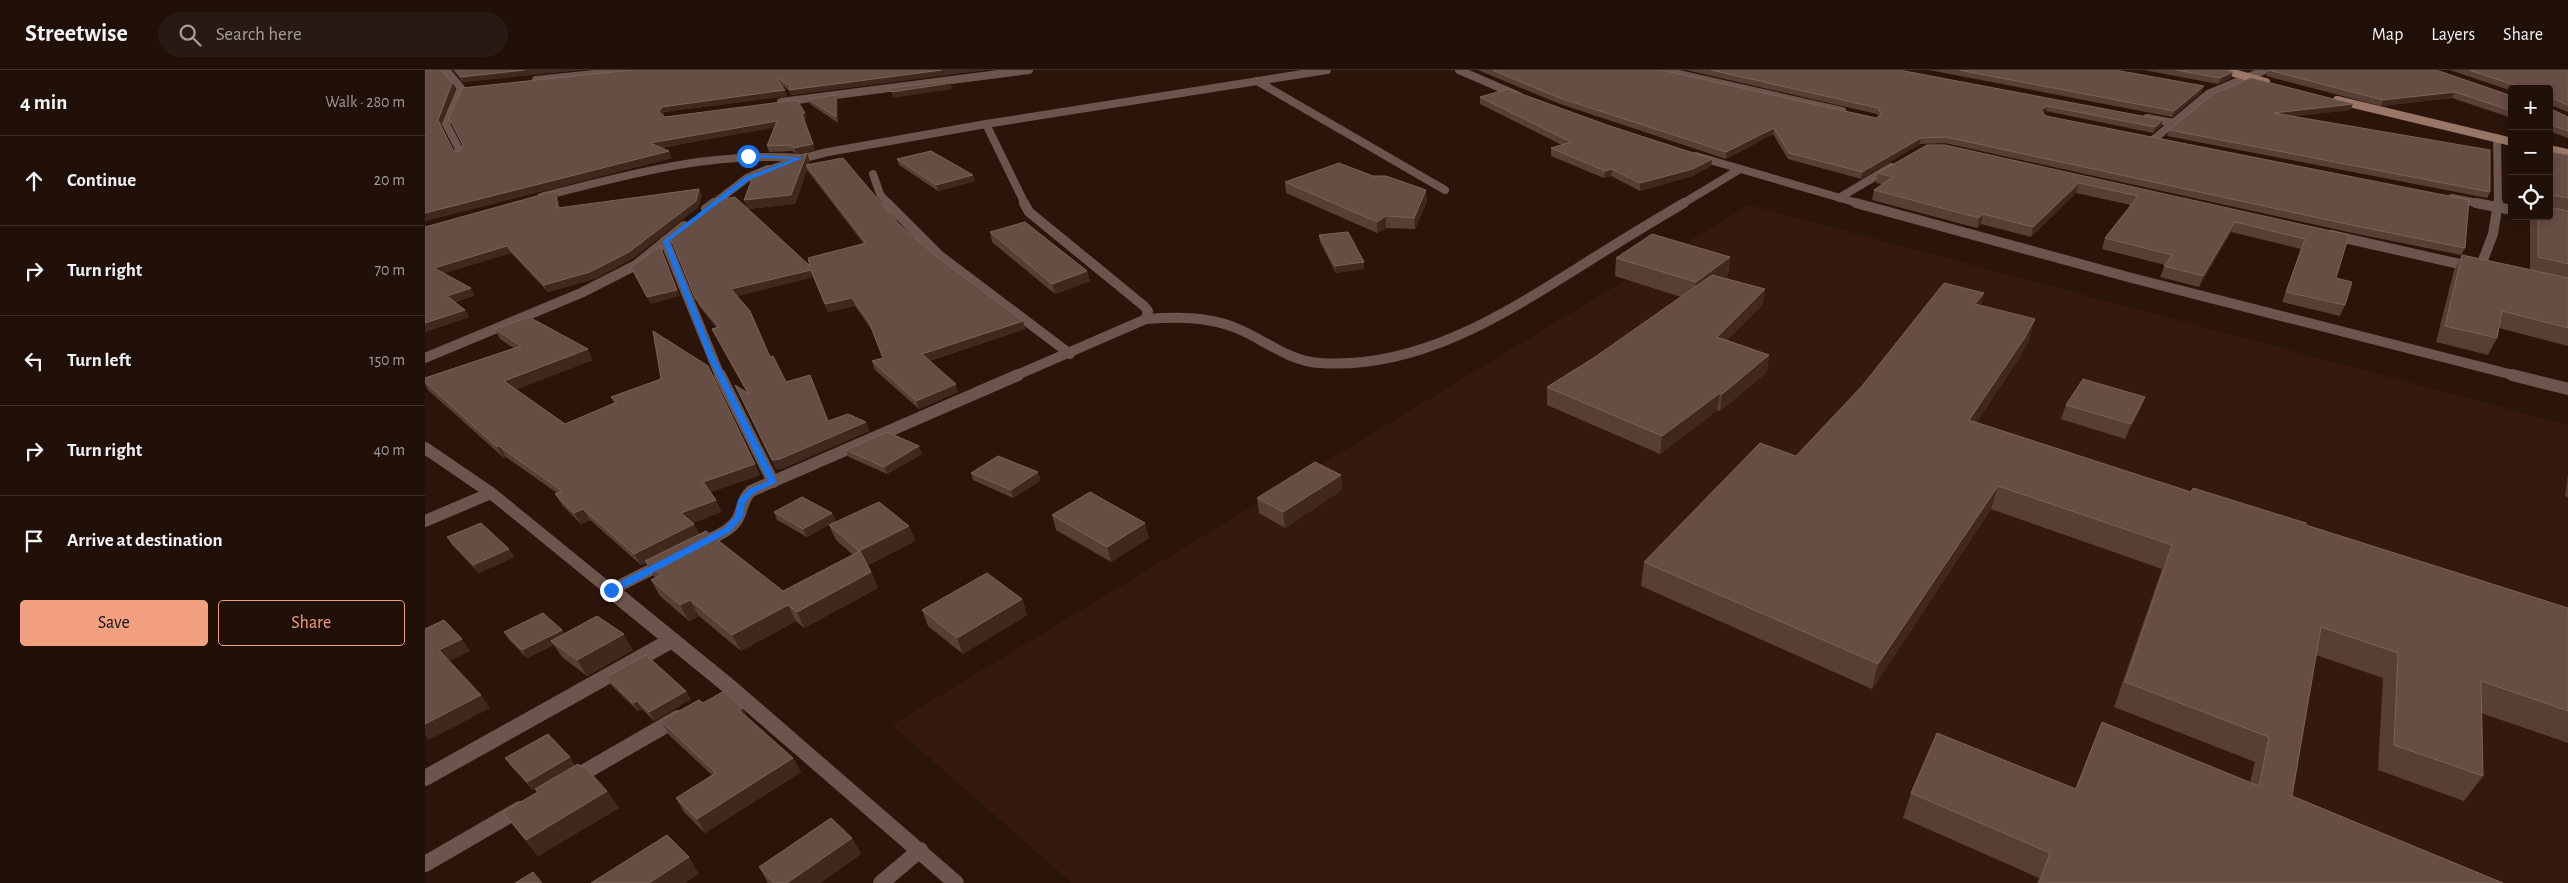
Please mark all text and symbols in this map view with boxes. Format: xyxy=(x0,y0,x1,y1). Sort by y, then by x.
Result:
search box xyxy=(158,12,508,57)
icon: search xyxy=(176,21,204,49)
text: Streetwise xyxy=(25,22,128,46)
text: Search here xyxy=(216,25,302,44)
text: Map xyxy=(2372,26,2403,44)
text: Layers xyxy=(2431,26,2475,44)
text: Share xyxy=(2503,26,2543,44)
map controls xyxy=(2508,85,2553,220)
button: + xyxy=(2508,85,2553,130)
text: 4 min xyxy=(20,92,67,113)
text: Walk · 280 m xyxy=(325,94,405,110)
button: − xyxy=(2508,130,2553,175)
route start xyxy=(737,145,760,168)
icon: ahead xyxy=(20,167,48,195)
text: Continue xyxy=(67,171,136,190)
text: 20 m xyxy=(374,172,405,188)
button: locate xyxy=(2508,175,2553,220)
icon: right xyxy=(20,257,48,285)
text: Turn right xyxy=(67,261,142,280)
text: 70 m xyxy=(374,262,405,278)
icon: left xyxy=(20,347,48,375)
text: Turn left xyxy=(67,351,131,370)
text: 150 m xyxy=(369,352,405,368)
icon: right xyxy=(20,437,48,465)
text: Turn right xyxy=(67,441,142,460)
text: 40 m xyxy=(373,442,405,458)
icon: arrive xyxy=(20,527,48,555)
text: Arrive at destination xyxy=(67,531,223,550)
route end xyxy=(600,579,623,602)
button: Save xyxy=(20,600,208,646)
button: Share xyxy=(218,600,405,646)

